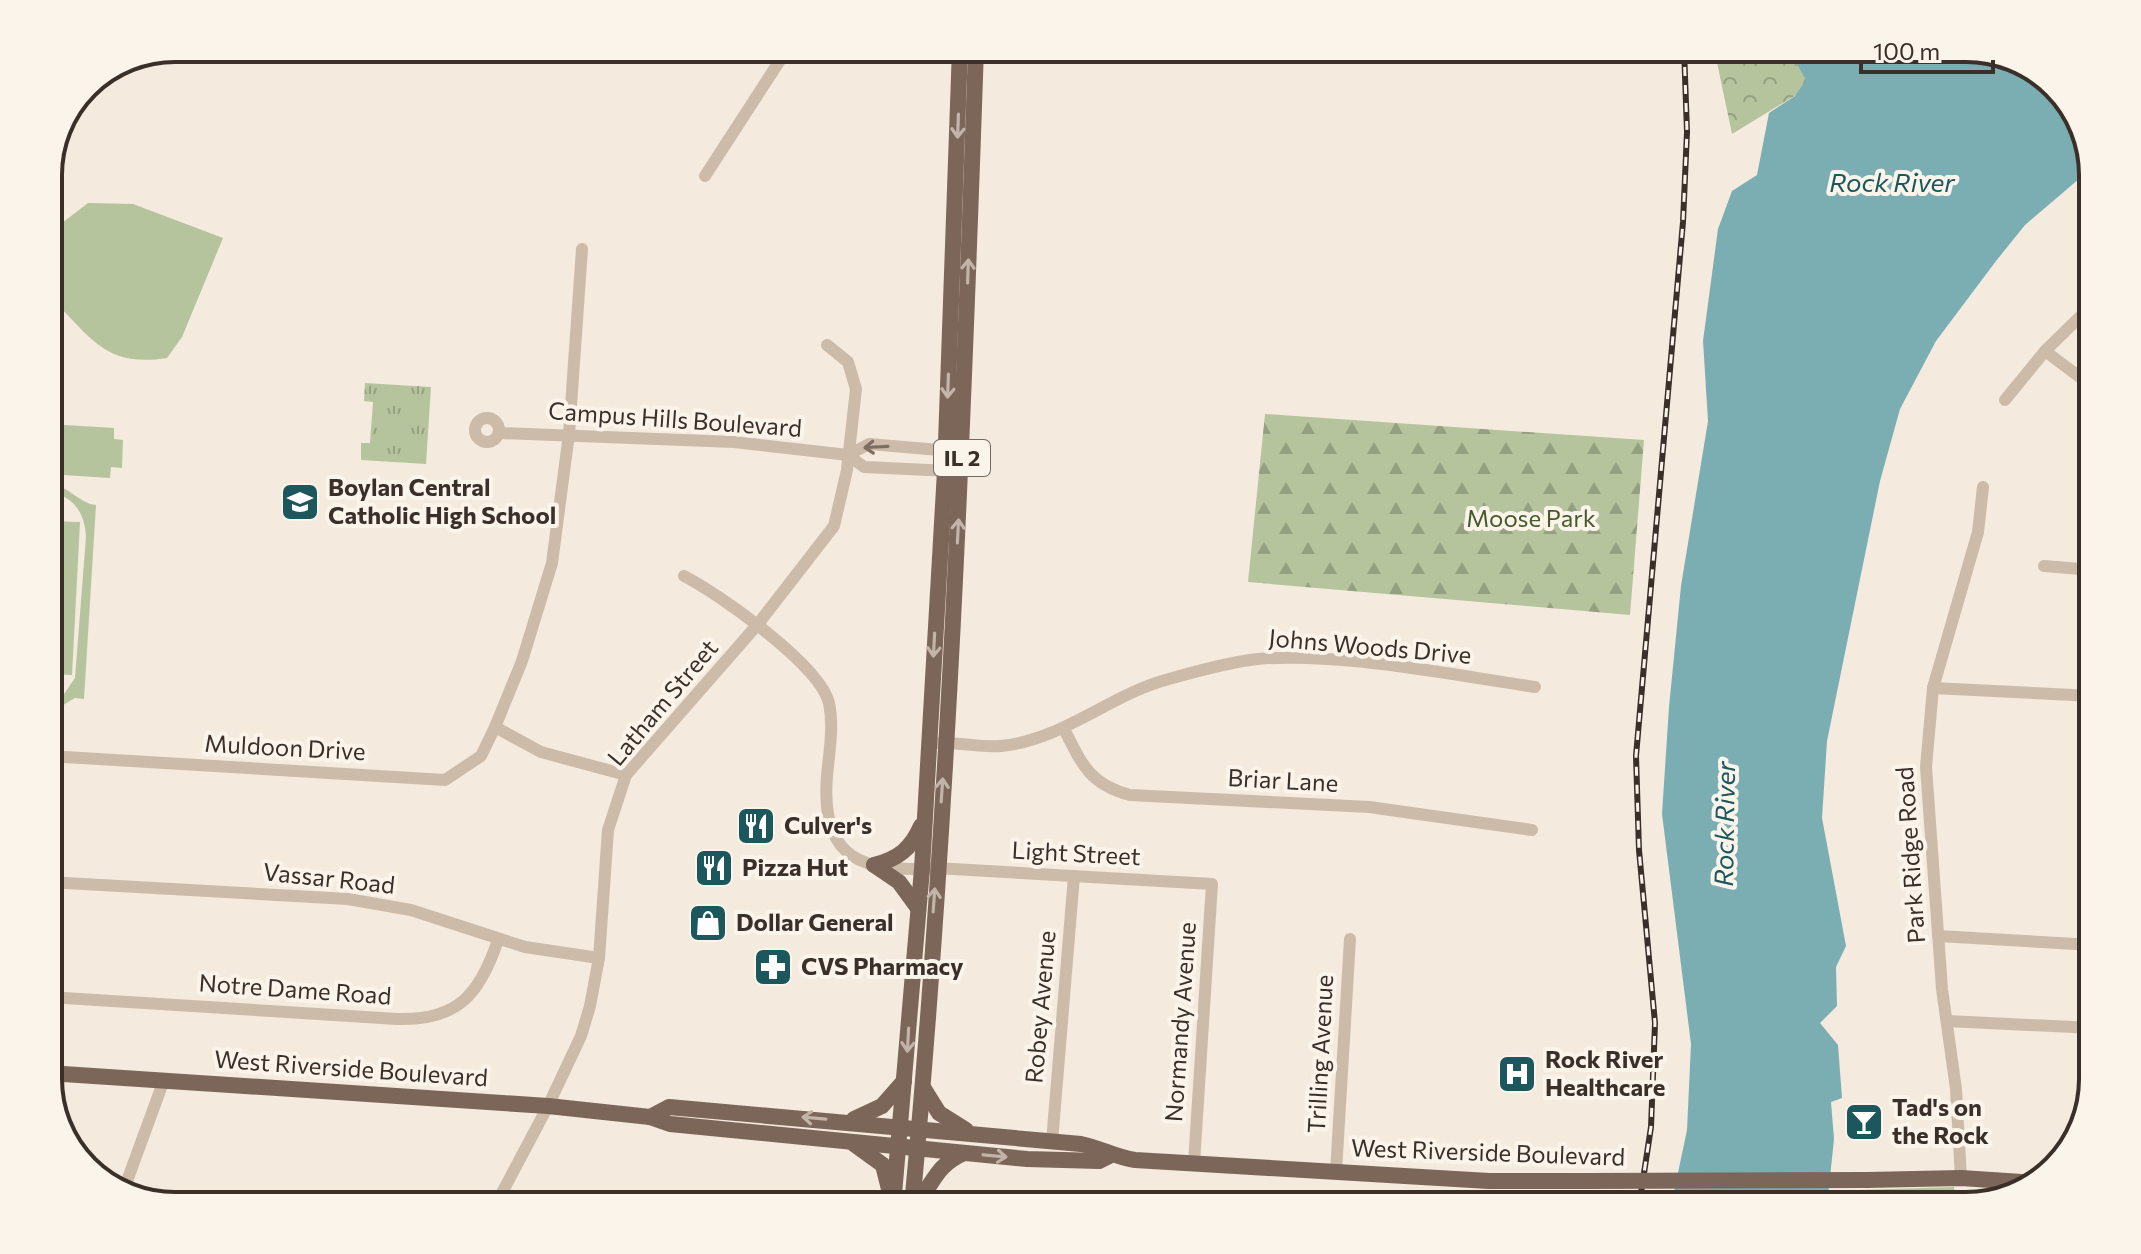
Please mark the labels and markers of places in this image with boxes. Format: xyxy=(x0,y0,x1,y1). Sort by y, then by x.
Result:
place label: Boylan Central Catholic High School xyxy=(328,472,556,529)
school or university icon: Boylan Central Catholic High School xyxy=(279,481,321,523)
restaurant icon: Culver's xyxy=(735,805,777,847)
place label: Culver's xyxy=(784,810,872,839)
restaurant icon: Pizza Hut xyxy=(693,847,735,889)
place label: Pizza Hut xyxy=(742,852,848,881)
shop icon: Dollar General xyxy=(687,902,729,944)
place label: Dollar General xyxy=(736,907,894,936)
pharmacy icon: CVS Pharmacy xyxy=(752,946,794,988)
place label: CVS Pharmacy xyxy=(801,951,963,980)
place label: Rock River Healthcare xyxy=(1545,1044,1665,1101)
hospital icon: Rock River Healthcare xyxy=(1496,1053,1538,1095)
place label: Tad's on the Rock xyxy=(1892,1092,1989,1149)
bar icon: Tad's on the Rock xyxy=(1843,1101,1885,1143)

